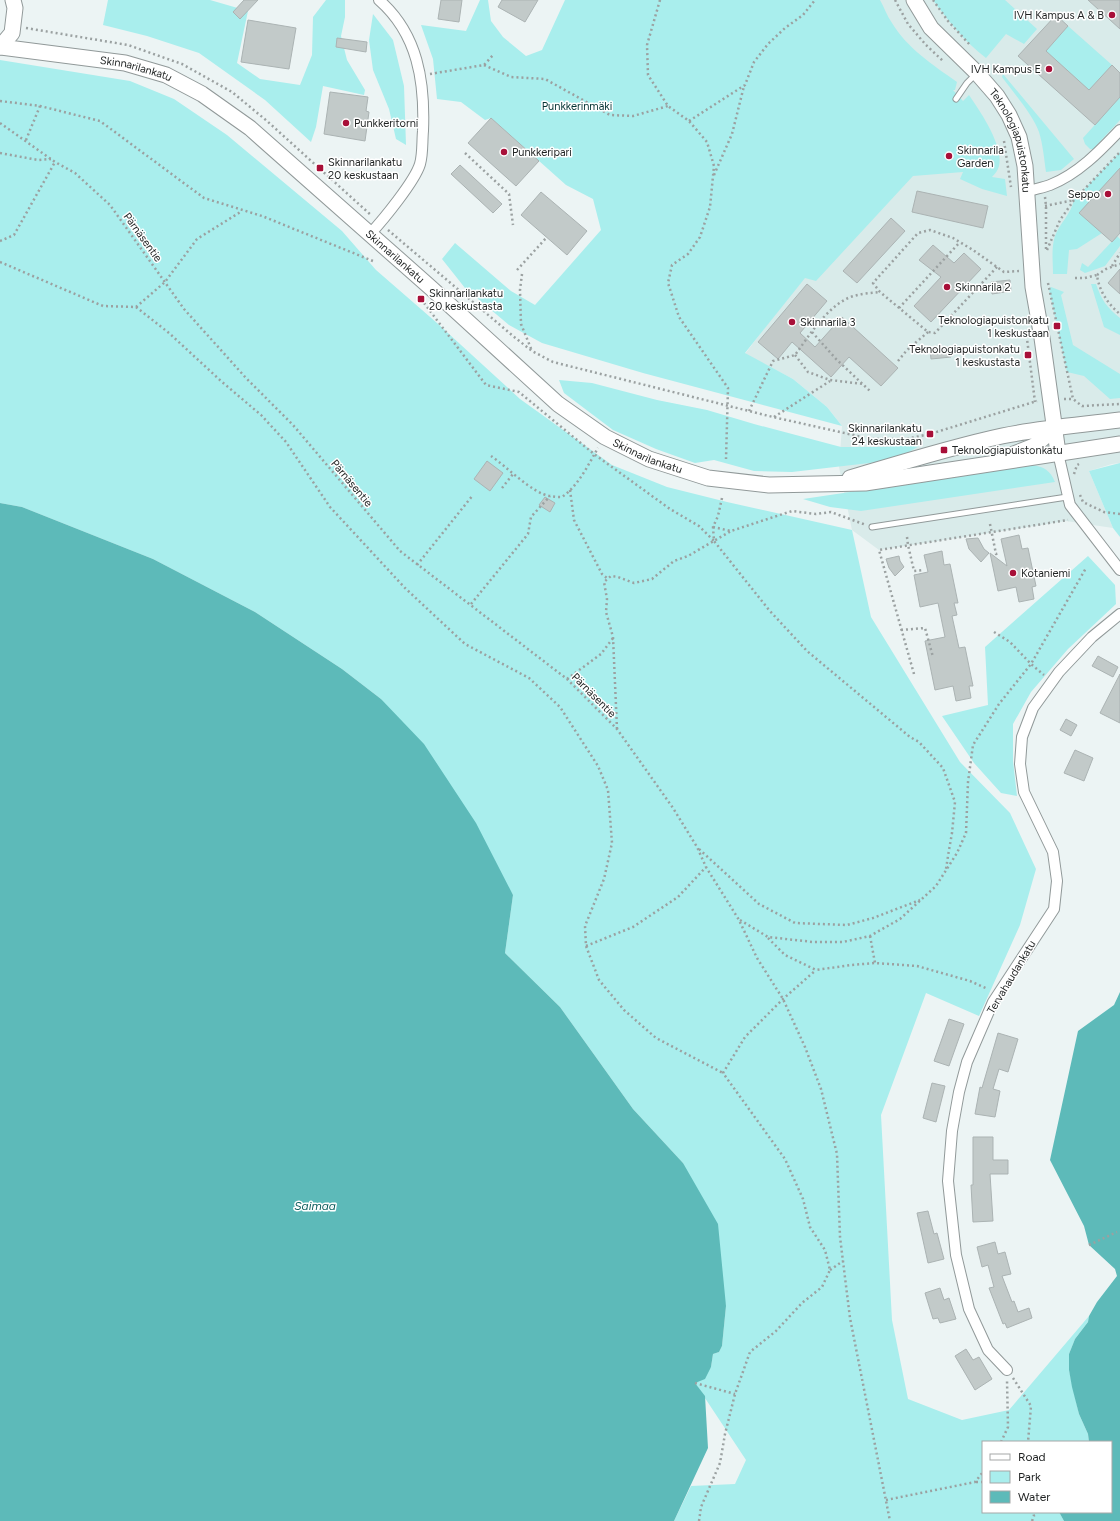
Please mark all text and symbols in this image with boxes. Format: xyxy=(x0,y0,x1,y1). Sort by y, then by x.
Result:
place label: IVH Kampus A & B xyxy=(1014,9,1104,22)
marker: IVH Kampus A & B xyxy=(1107,10,1117,20)
street label: Skinnarilankatu xyxy=(99,54,174,84)
place label: IVH Kampus E xyxy=(971,63,1041,76)
marker: IVH Kampus E xyxy=(1044,64,1054,74)
street label: Teknologiapuistonkatu xyxy=(986,86,1033,193)
park label: Punkkerinmäki xyxy=(542,100,612,113)
place label: Punkkeritorni xyxy=(354,117,418,130)
marker: Punkkeritorni xyxy=(341,118,351,128)
place label: Skinnarila Garden xyxy=(957,144,1004,170)
place label: Punkkeripari xyxy=(512,146,572,159)
marker: Punkkeripari xyxy=(499,147,509,157)
marker: Skinnarila Garden xyxy=(944,151,954,161)
place label: Skinnarilankatu 20 keskustaan xyxy=(328,156,402,182)
marker: Skinnarilankatu 20 keskustaan xyxy=(315,163,325,173)
place label: Seppo xyxy=(1068,188,1100,201)
marker: Seppo xyxy=(1103,189,1113,199)
street label: Pärnäsentie xyxy=(120,210,165,264)
street label: Skinnarilankatu xyxy=(363,227,427,286)
place label: Skinnarila 2 xyxy=(955,281,1011,294)
marker: Skinnarila 2 xyxy=(942,282,952,292)
place label: Skinnarilankatu 20 keskustasta xyxy=(429,287,503,313)
marker: Skinnarilankatu 20 keskustasta xyxy=(416,294,426,304)
place label: Teknologiapuistonkatu 1 keskustaan xyxy=(938,314,1049,340)
place label: Skinnarila 3 xyxy=(800,316,856,329)
marker: Skinnarila 3 xyxy=(787,317,797,327)
marker: Teknologiapuistonkatu 1 keskustaan xyxy=(1052,321,1062,331)
place label: Teknologiapuistonkatu 1 keskustasta xyxy=(909,343,1020,369)
marker: Teknologiapuistonkatu 1 keskustasta xyxy=(1023,350,1033,360)
place label: Skinnarilankatu 24 keskustaan xyxy=(848,422,922,448)
marker: Skinnarilankatu 24 keskustaan xyxy=(925,429,935,439)
street label: Skinnarilankatu xyxy=(610,436,684,476)
place label: Teknologiapuistonkatu xyxy=(952,444,1063,457)
marker: Teknologiapuistonkatu xyxy=(939,445,949,455)
street label: Pärnäsentie xyxy=(328,457,375,509)
place label: Kotaniemi xyxy=(1021,567,1070,580)
marker: Kotaniemi xyxy=(1008,568,1018,578)
street label: Pärnäsentie xyxy=(569,670,619,720)
street label: Tervahaudankatu xyxy=(984,938,1039,1016)
water label: Saimaa xyxy=(294,1199,336,1213)
legend xyxy=(982,1441,1112,1513)
text: Road xyxy=(1018,1450,1046,1464)
text: Park xyxy=(1018,1470,1041,1484)
text: Water xyxy=(1018,1490,1050,1504)

